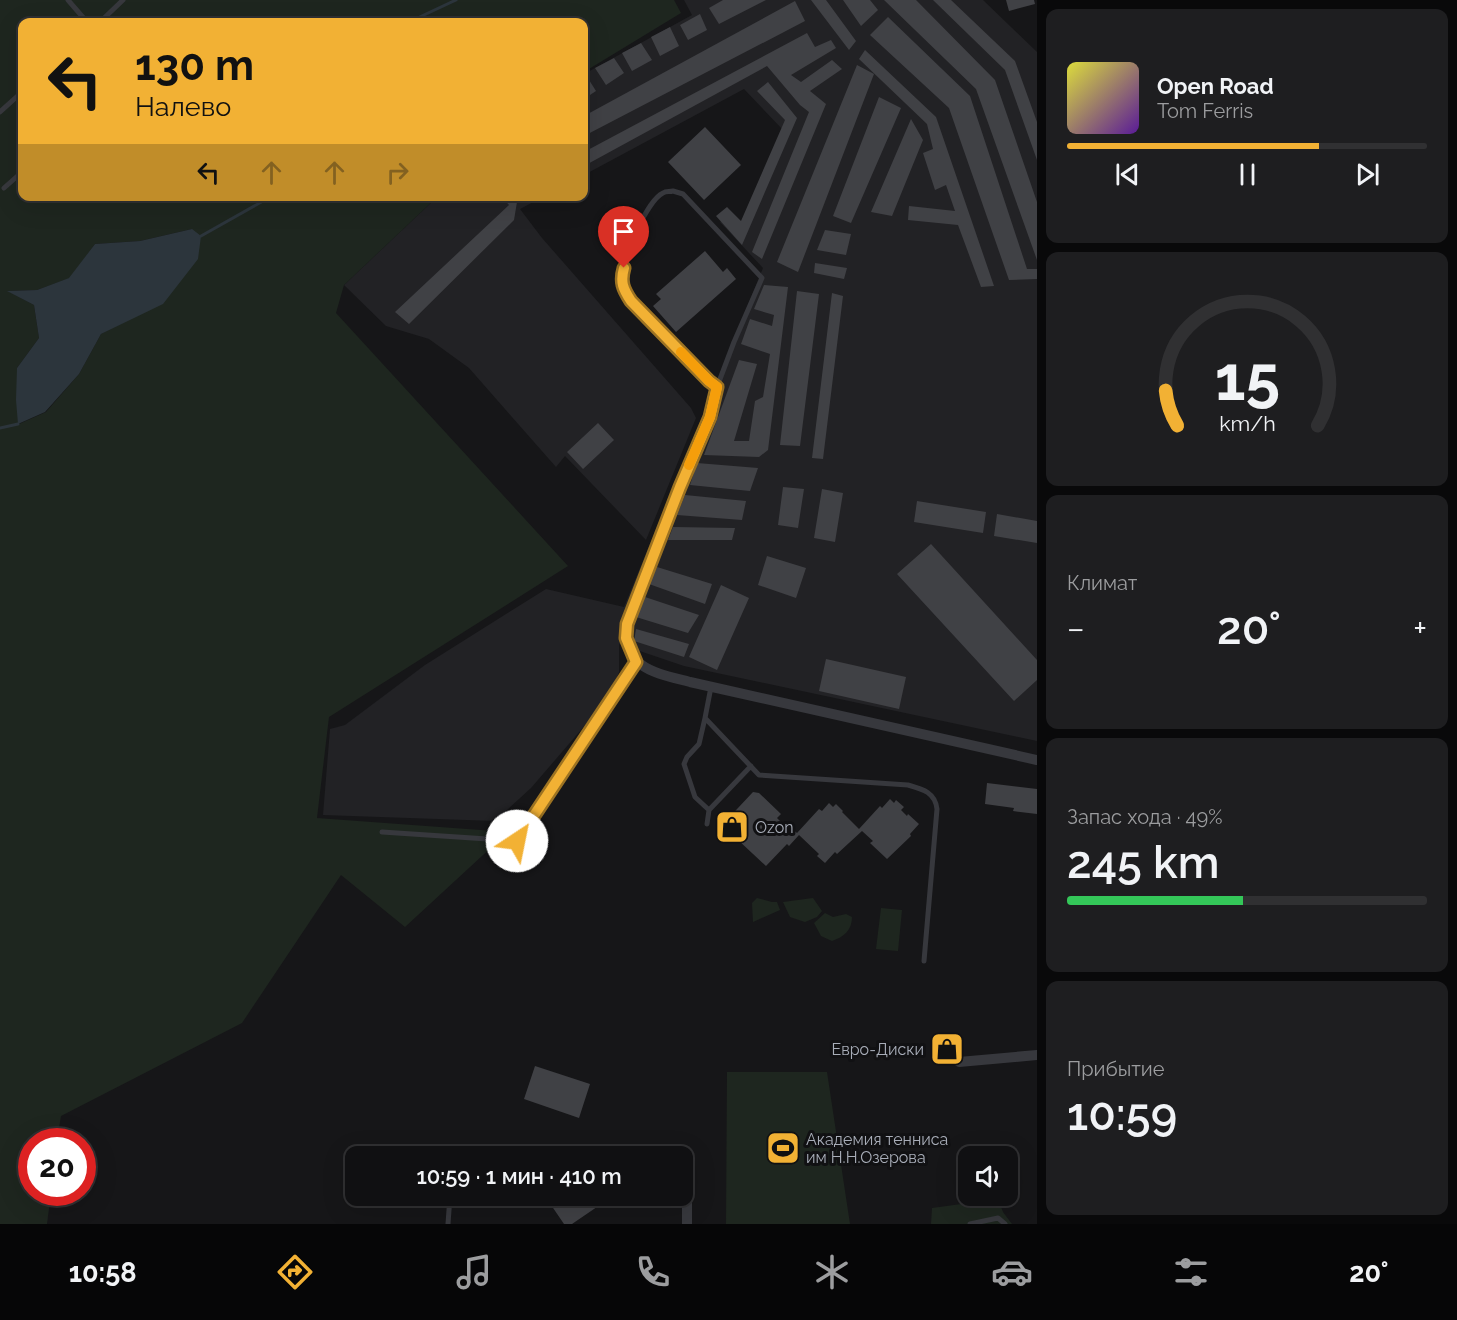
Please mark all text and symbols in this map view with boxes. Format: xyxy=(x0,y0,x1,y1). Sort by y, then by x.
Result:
text: 130 m xyxy=(135,41,254,90)
icon: left xyxy=(36,42,114,120)
text: Open Road xyxy=(1157,73,1274,99)
text: Налево xyxy=(135,91,231,122)
text: Tom Ferris xyxy=(1157,99,1253,123)
icon: left xyxy=(192,156,225,189)
icon: ahead xyxy=(255,156,288,189)
icon: ahead xyxy=(318,156,351,189)
icon: right xyxy=(381,156,414,189)
icon: previous xyxy=(1111,158,1144,191)
icon: pause xyxy=(1231,158,1264,191)
icon: next xyxy=(1351,158,1384,191)
pin xyxy=(598,206,649,268)
icon: arrive xyxy=(607,215,640,248)
text: 15 xyxy=(1214,341,1280,415)
text: km/h xyxy=(1219,411,1275,436)
text: Климат xyxy=(1067,571,1137,595)
text: 20° xyxy=(1217,602,1281,655)
text: − xyxy=(1067,609,1085,648)
text: + xyxy=(1413,609,1427,648)
text: Запас хода · 49% xyxy=(1067,805,1223,829)
position arrow xyxy=(485,809,549,873)
shop icon: Ozon xyxy=(714,809,750,845)
place label: Ozon xyxy=(755,818,794,837)
text: 245 km xyxy=(1067,836,1219,889)
shop icon: Евро-Диски xyxy=(929,1031,965,1067)
place label: Евро-Диски xyxy=(832,1040,924,1059)
text: Прибытие xyxy=(1067,1057,1164,1081)
text: 10:59 xyxy=(1067,1088,1177,1141)
speed limit sign: 20 xyxy=(18,1128,96,1206)
sports icon: Академия тенниса им Н.Н.Озерова xyxy=(765,1130,801,1166)
place label: Академия тенниса им Н.Н.Озерова xyxy=(806,1130,948,1167)
map controls xyxy=(958,1146,1018,1206)
button: sound xyxy=(958,1146,1018,1206)
text: 10:59 · 1 мин · 410 m xyxy=(416,1163,622,1189)
icon: directions xyxy=(274,1251,316,1293)
icon: music xyxy=(453,1251,495,1293)
icon: phone xyxy=(632,1251,674,1293)
icon: climate xyxy=(811,1251,853,1293)
icon: car xyxy=(991,1251,1033,1293)
icon: filters xyxy=(1170,1251,1212,1293)
text: 10:58 xyxy=(69,1257,136,1288)
text: 20° xyxy=(1349,1257,1388,1288)

